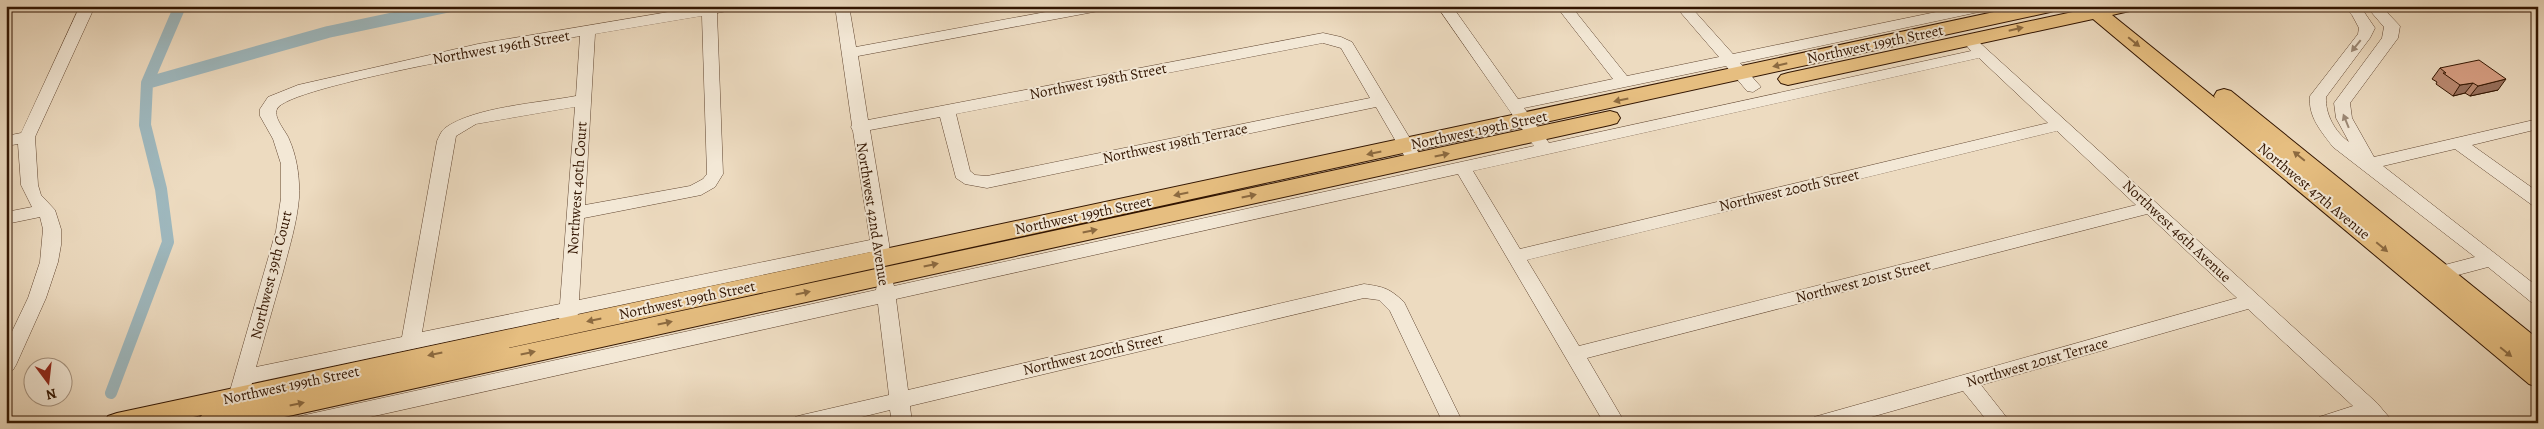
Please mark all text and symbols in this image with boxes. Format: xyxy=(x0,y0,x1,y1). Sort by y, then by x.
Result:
street label: Northwest 199th Street xyxy=(1805,20,1945,68)
street label: Northwest 196th Street xyxy=(431,25,571,69)
one-way arrow xyxy=(2009,25,2024,33)
one-way arrow xyxy=(2127,37,2140,48)
one-way arrow xyxy=(2351,39,2362,52)
street label: Northwest 198th Street xyxy=(1028,58,1168,104)
one-way arrow xyxy=(1773,61,1788,69)
one-way arrow xyxy=(1614,96,1629,104)
street label: Northwest 199th Street xyxy=(1409,106,1549,154)
one-way arrow xyxy=(2342,114,2350,128)
street label: Northwest 198th Terrace xyxy=(1101,118,1250,168)
street label: Northwest 40th Court xyxy=(562,121,592,255)
street label: Northwest 47th Avenue xyxy=(2254,138,2375,244)
street label: Northwest 42nd Avenue xyxy=(852,141,894,288)
one-way arrow xyxy=(1367,149,1382,157)
one-way arrow xyxy=(1434,150,1450,158)
one-way arrow xyxy=(2292,151,2305,162)
street label: Northwest 200th Street xyxy=(1717,164,1861,216)
street label: Northwest 46th Avenue xyxy=(2118,175,2236,287)
one-way arrow xyxy=(1173,190,1188,198)
street label: Northwest 199th Street xyxy=(1013,191,1153,239)
one-way arrow xyxy=(1241,192,1257,200)
street label: Northwest 39th Court xyxy=(245,209,297,341)
one-way arrow xyxy=(1083,227,1098,235)
one-way arrow xyxy=(2375,242,2388,253)
street label: Northwest 201st Street xyxy=(1793,255,1933,307)
one-way arrow xyxy=(924,261,939,269)
street label: Northwest 199th Street xyxy=(617,276,757,324)
one-way arrow xyxy=(796,289,811,297)
one-way arrow xyxy=(587,316,602,324)
one-way arrow xyxy=(657,319,673,327)
street label: Northwest 200th Street xyxy=(1021,328,1165,380)
street label: Northwest 201st Terrace xyxy=(1964,332,2111,392)
one-way arrow xyxy=(2500,346,2513,357)
one-way arrow xyxy=(521,349,536,357)
one-way arrow xyxy=(428,350,443,358)
north arrow xyxy=(22,356,72,406)
street label: Northwest 199th Street xyxy=(221,361,361,409)
text: N xyxy=(44,384,59,405)
one-way arrow xyxy=(289,400,304,408)

